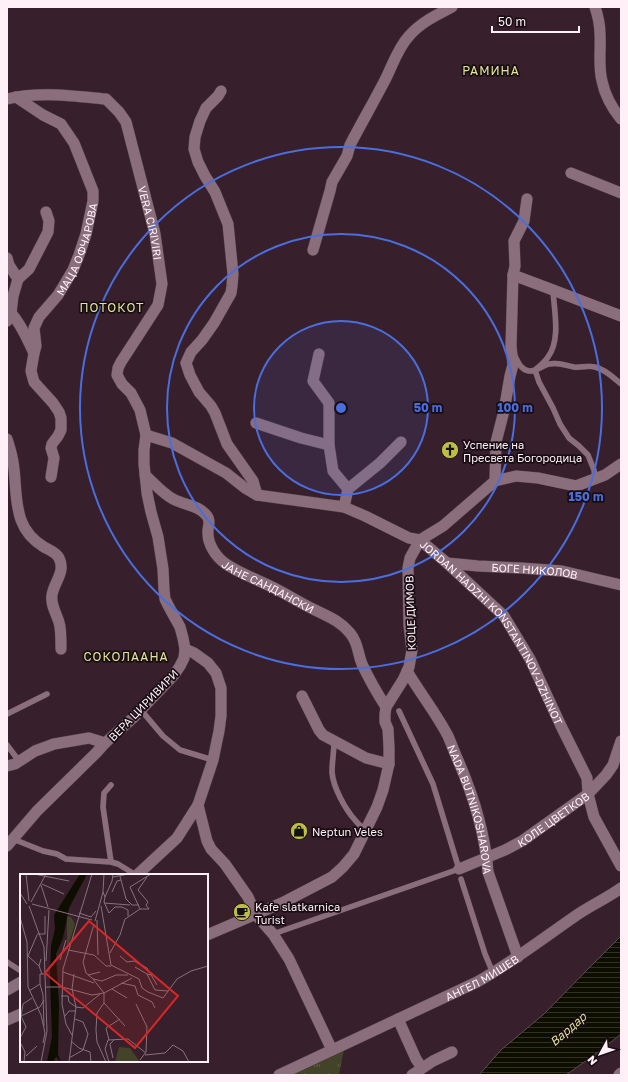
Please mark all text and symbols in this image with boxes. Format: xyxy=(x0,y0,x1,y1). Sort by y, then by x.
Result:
scale bar xyxy=(492,8,579,34)
text: 50 m xyxy=(498,14,526,29)
district label: РАМИНА xyxy=(462,63,520,78)
street label: VERA CIRIVIRI xyxy=(136,184,165,261)
street label: МАЦА ОФЧАРОВА xyxy=(53,201,99,297)
district label: ПОТОКОТ xyxy=(80,300,144,315)
text: 50 m xyxy=(414,400,442,415)
text: 100 m xyxy=(497,400,533,415)
centre of rings xyxy=(334,401,348,415)
place label: Успение на Пресвета Богородица xyxy=(463,438,582,464)
church icon: Успение на Пресвета Богородица xyxy=(440,440,460,460)
text: 150 m xyxy=(569,489,603,504)
street label: JORDAN HADZHI KONSTANTINOV-DZHINOT xyxy=(418,537,566,727)
street label: ЈАНЕ САНДАНСКИ xyxy=(220,557,317,615)
street label: БОГЕ НИКОЛОВ xyxy=(491,560,579,581)
street label: КОЦЕ ДИМОВ xyxy=(402,575,418,651)
district label: СОКОЛААНА xyxy=(83,649,169,664)
street label: ВЕРА ЦИРИВИРИ xyxy=(106,667,180,743)
street label: NADA BUTNIKOSHAROVA xyxy=(446,743,495,875)
street label: КОЛЕ ЦВЕТКОВ xyxy=(515,789,592,849)
shop icon: Neptun Veles xyxy=(289,821,309,841)
place label: Neptun Veles xyxy=(312,825,383,838)
inset map xyxy=(20,874,208,1062)
place label: Kafe slatkarnica Turist xyxy=(255,900,340,926)
cafe icon: Kafe slatkarnica Turist xyxy=(232,902,252,922)
street label: АНГЕЛ МИШЕВ xyxy=(443,952,521,1003)
water label: Вардар xyxy=(547,1008,591,1049)
north arrow xyxy=(580,1034,620,1074)
text: N xyxy=(584,1053,600,1068)

